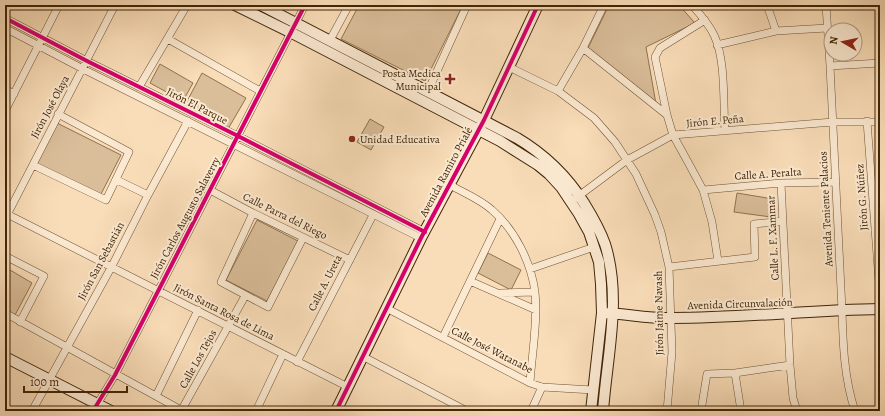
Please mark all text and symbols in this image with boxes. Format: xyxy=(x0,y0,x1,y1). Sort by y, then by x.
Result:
north arrow xyxy=(823,22,863,62)
text: N xyxy=(826,35,842,46)
place label: Posta Medica Municipal xyxy=(382,66,442,94)
street label: Jirón José Olaya xyxy=(27,72,73,141)
marker: Posta Medica Municipal xyxy=(444,73,456,85)
street label: Jirón El Parque xyxy=(164,84,230,128)
street label: Jirón E. Peña xyxy=(686,111,745,131)
street label: Avenida Ramiro Prialé xyxy=(415,124,476,220)
place label: Unidad Educativa xyxy=(360,132,441,147)
marker: Unidad Educativa xyxy=(347,134,357,144)
street label: Avenida Teniente Palacios xyxy=(815,151,837,268)
street label: Jirón Carlos Augusto Salaverry xyxy=(146,154,224,282)
street label: Jirón G. Núñez xyxy=(852,163,872,231)
street label: Calle A. Peralta xyxy=(734,164,803,184)
street label: Calle Parra del Riego xyxy=(240,189,330,243)
street label: Calle L. F. Xammar xyxy=(763,195,783,281)
street label: Jirón San Sebastián xyxy=(74,219,128,303)
street label: Calle A. Ureta xyxy=(304,252,346,314)
street label: Jirón Jaime Navash xyxy=(651,270,667,356)
street label: Jirón Santa Rosa de Lima xyxy=(171,280,278,344)
street label: Avenida Circunvalación xyxy=(686,295,793,313)
street label: Calle José Watanabe xyxy=(449,323,535,377)
street label: Calle Los Tejos xyxy=(176,327,220,391)
scale bar xyxy=(24,368,127,394)
text: 100 m xyxy=(30,374,59,390)

